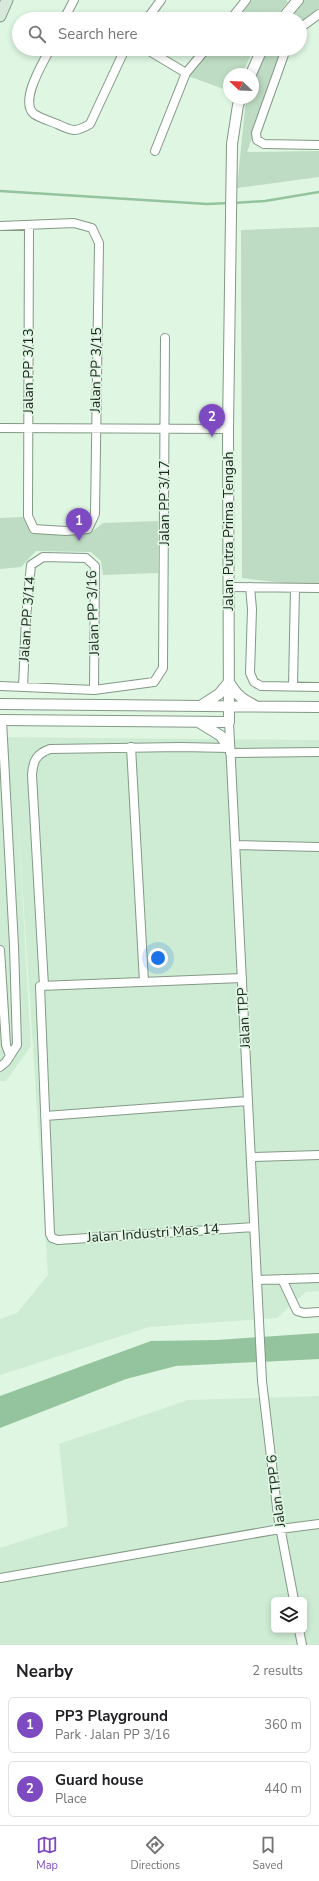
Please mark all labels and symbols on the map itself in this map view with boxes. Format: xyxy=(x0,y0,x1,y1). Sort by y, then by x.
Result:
north arrow xyxy=(223,68,259,104)
street label: Jalan PP 3/15 xyxy=(86,327,106,414)
street label: Jalan PP 3/13 xyxy=(19,328,38,415)
pin: 2 xyxy=(199,404,225,437)
street label: Jalan Putra Prima Tengah xyxy=(219,452,238,611)
street label: Jalan PP 3/17 xyxy=(155,460,174,547)
pin: 1 xyxy=(66,508,92,541)
street label: Jalan PP 3/16 xyxy=(82,570,104,657)
street label: Jalan PP 3/14 xyxy=(14,576,39,663)
your location xyxy=(148,948,168,968)
street label: Jalan TPP xyxy=(233,987,255,1050)
street label: Jalan Industri Mas 14 xyxy=(85,1219,220,1247)
street label: Jalan TPP 6 xyxy=(262,1453,290,1529)

